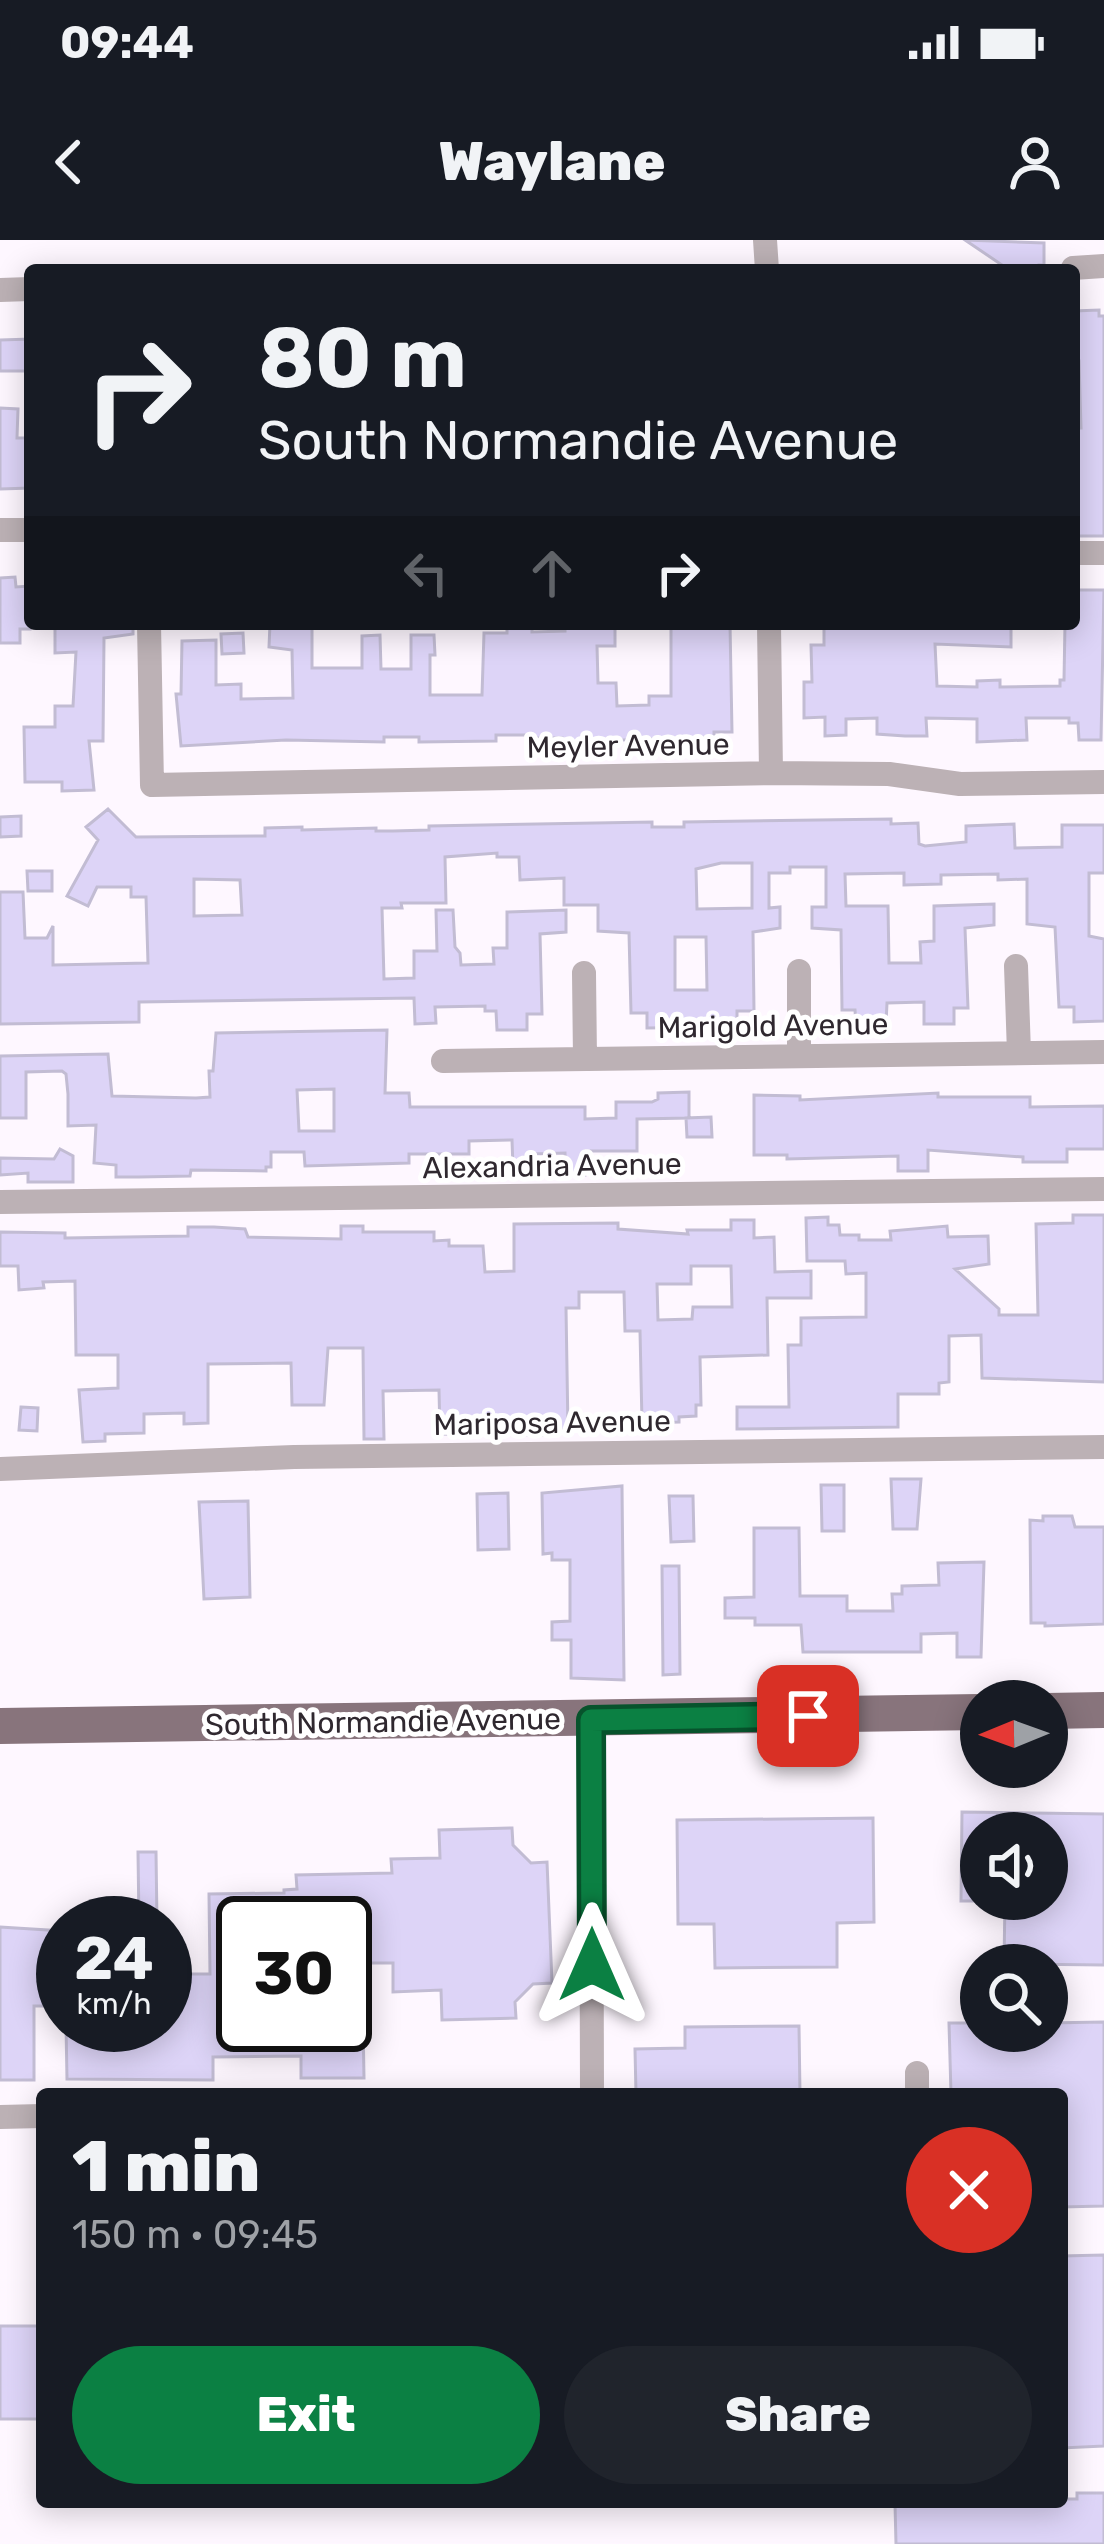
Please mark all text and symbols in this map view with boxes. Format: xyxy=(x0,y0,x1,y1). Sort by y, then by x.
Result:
text: 09:44 xyxy=(60,16,194,69)
icon: back xyxy=(36,129,102,195)
icon: person xyxy=(1002,129,1068,195)
text: Waylane xyxy=(438,130,666,194)
text: 80 m xyxy=(258,308,467,408)
icon: right xyxy=(60,312,216,468)
text: South Normandie Avenue xyxy=(258,409,898,473)
icon: left xyxy=(393,540,459,606)
icon: ahead xyxy=(519,540,585,606)
icon: right xyxy=(645,540,711,606)
street label: Meyler Avenue xyxy=(526,726,730,766)
street label: Marigold Avenue xyxy=(657,1006,889,1046)
street label: Alexandria Avenue xyxy=(422,1146,682,1186)
street label: Mariposa Avenue xyxy=(433,1403,671,1443)
pin xyxy=(757,1665,859,1767)
north arrow xyxy=(960,1680,1068,1788)
map controls xyxy=(960,1680,1068,2052)
icon: arrive xyxy=(775,1683,841,1749)
street label: South Normandie Avenue xyxy=(205,1701,561,1743)
button: sound xyxy=(960,1812,1068,1920)
speed limit sign: 30 xyxy=(216,1896,372,2052)
position arrow xyxy=(529,1902,655,2028)
text: 24 xyxy=(74,1923,154,1994)
button: search xyxy=(960,1944,1068,2052)
text: km/h xyxy=(77,1986,151,2022)
text: 1 min xyxy=(72,2124,260,2209)
button: close xyxy=(906,2127,1032,2253)
text: 150 m · 09:45 xyxy=(72,2212,318,2258)
button: Exit xyxy=(72,2346,540,2484)
button: Share xyxy=(564,2346,1032,2484)

